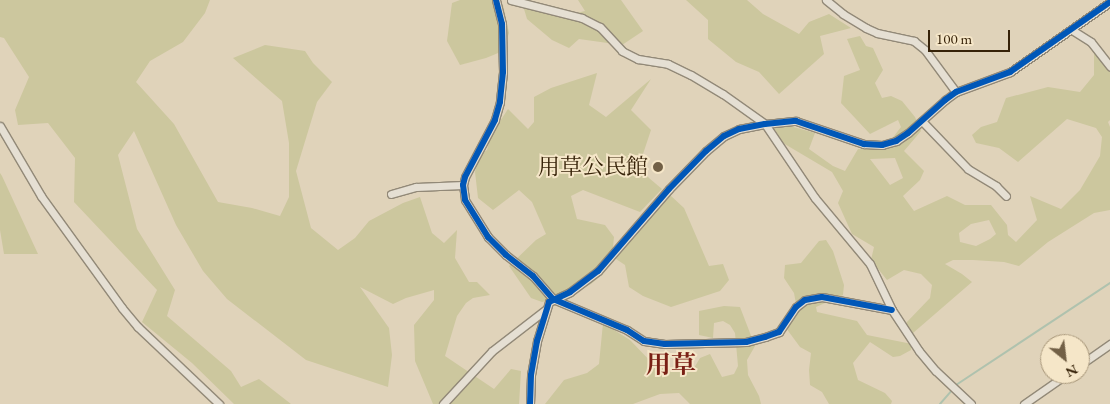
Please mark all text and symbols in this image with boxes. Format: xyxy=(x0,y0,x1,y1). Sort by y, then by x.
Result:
scale bar xyxy=(930,20,1012,52)
text: 100 m xyxy=(936,29,972,48)
place label: 用草公民館 xyxy=(538,154,648,180)
marker: 用草公民館 xyxy=(652,161,664,173)
north arrow xyxy=(1040,334,1090,384)
district label: 用草 xyxy=(646,349,696,379)
text: N xyxy=(1062,361,1081,382)

